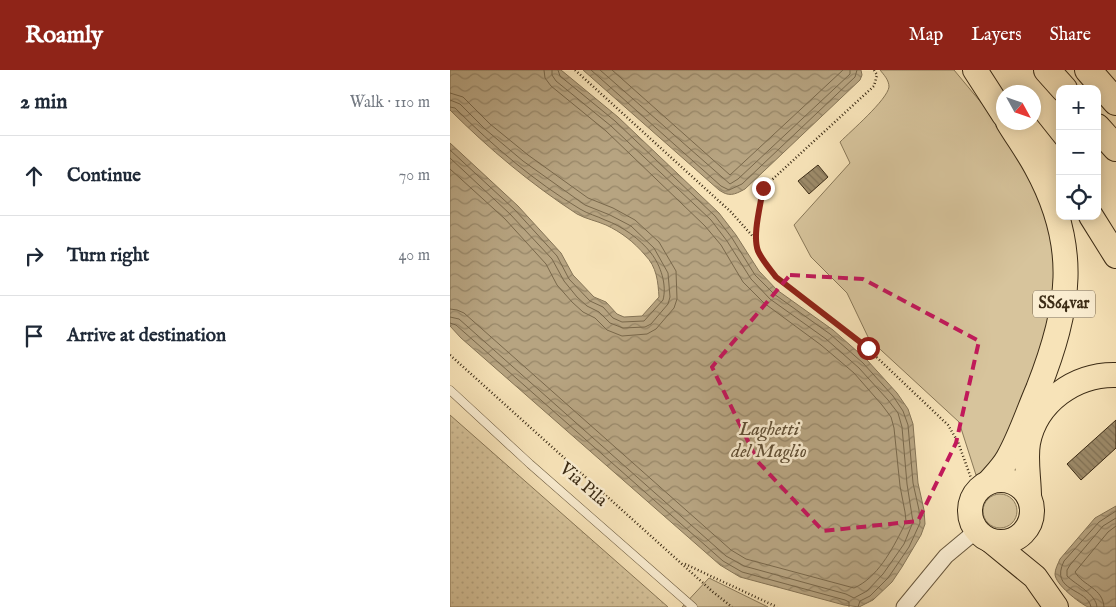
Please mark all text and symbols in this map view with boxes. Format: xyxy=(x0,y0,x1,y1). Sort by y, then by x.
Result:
text: Roamly xyxy=(25,20,103,51)
text: Map xyxy=(909,24,943,47)
text: Layers xyxy=(971,24,1022,47)
text: Share xyxy=(1050,24,1091,47)
north arrow xyxy=(996,85,1041,130)
map controls xyxy=(1056,85,1101,220)
button: + xyxy=(1056,85,1101,130)
text: 2 min xyxy=(20,89,67,116)
text: Walk · 110 m xyxy=(350,93,430,113)
button: − xyxy=(1056,130,1101,175)
icon: ahead xyxy=(20,162,48,190)
text: Continue xyxy=(67,164,141,188)
text: 70 m xyxy=(399,166,430,186)
button: locate xyxy=(1056,175,1101,220)
route end xyxy=(752,177,775,200)
icon: right xyxy=(20,242,48,270)
text: Turn right xyxy=(67,244,149,268)
text: 40 m xyxy=(398,246,430,266)
road number: SS64var xyxy=(1033,290,1095,318)
icon: arrive xyxy=(20,322,48,350)
text: Arrive at destination xyxy=(67,324,226,348)
route start xyxy=(857,337,880,360)
water label: Laghetti del Maglio xyxy=(730,418,807,464)
street label: Via Pila xyxy=(553,457,612,512)

